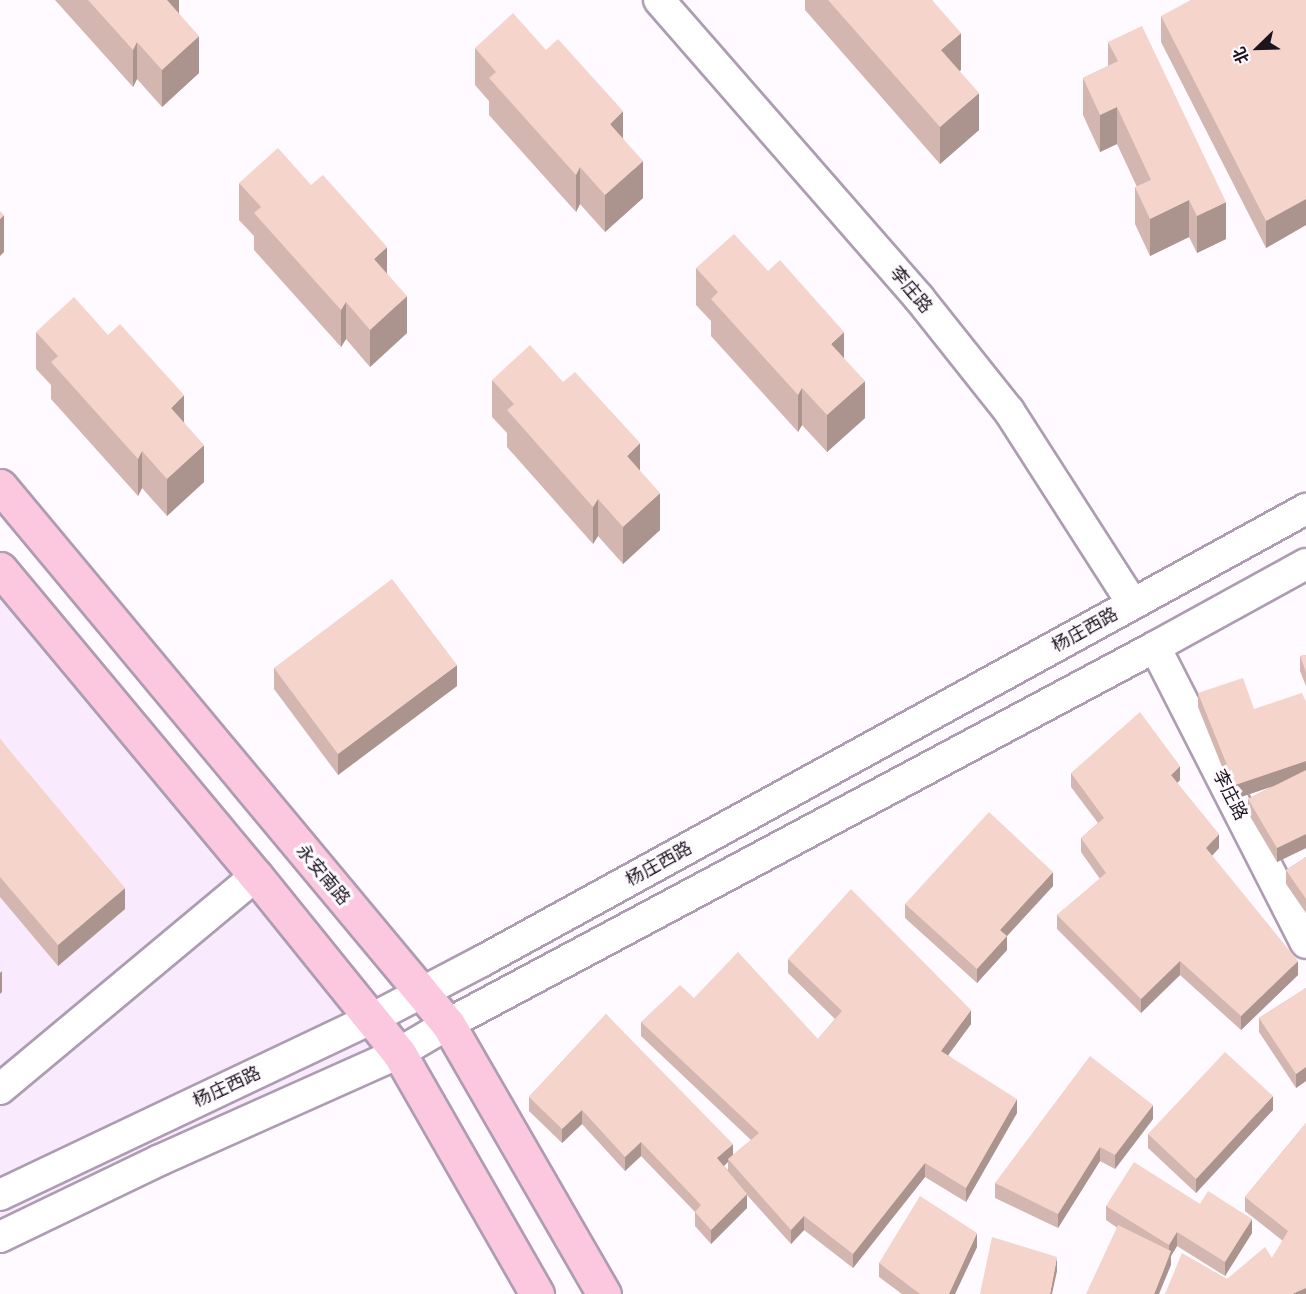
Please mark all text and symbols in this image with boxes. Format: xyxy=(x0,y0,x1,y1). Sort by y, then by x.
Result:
north arrow xyxy=(1228,18,1288,78)
text: 北 xyxy=(1229,44,1253,66)
street label: 李庄路 xyxy=(885,262,937,318)
street label: 杨庄西路 xyxy=(1048,603,1122,657)
street label: 李庄路 xyxy=(1208,766,1252,824)
street label: 杨庄西路 xyxy=(622,837,696,891)
street label: 永安南路 xyxy=(292,840,354,910)
street label: 杨庄西路 xyxy=(190,1062,264,1112)

